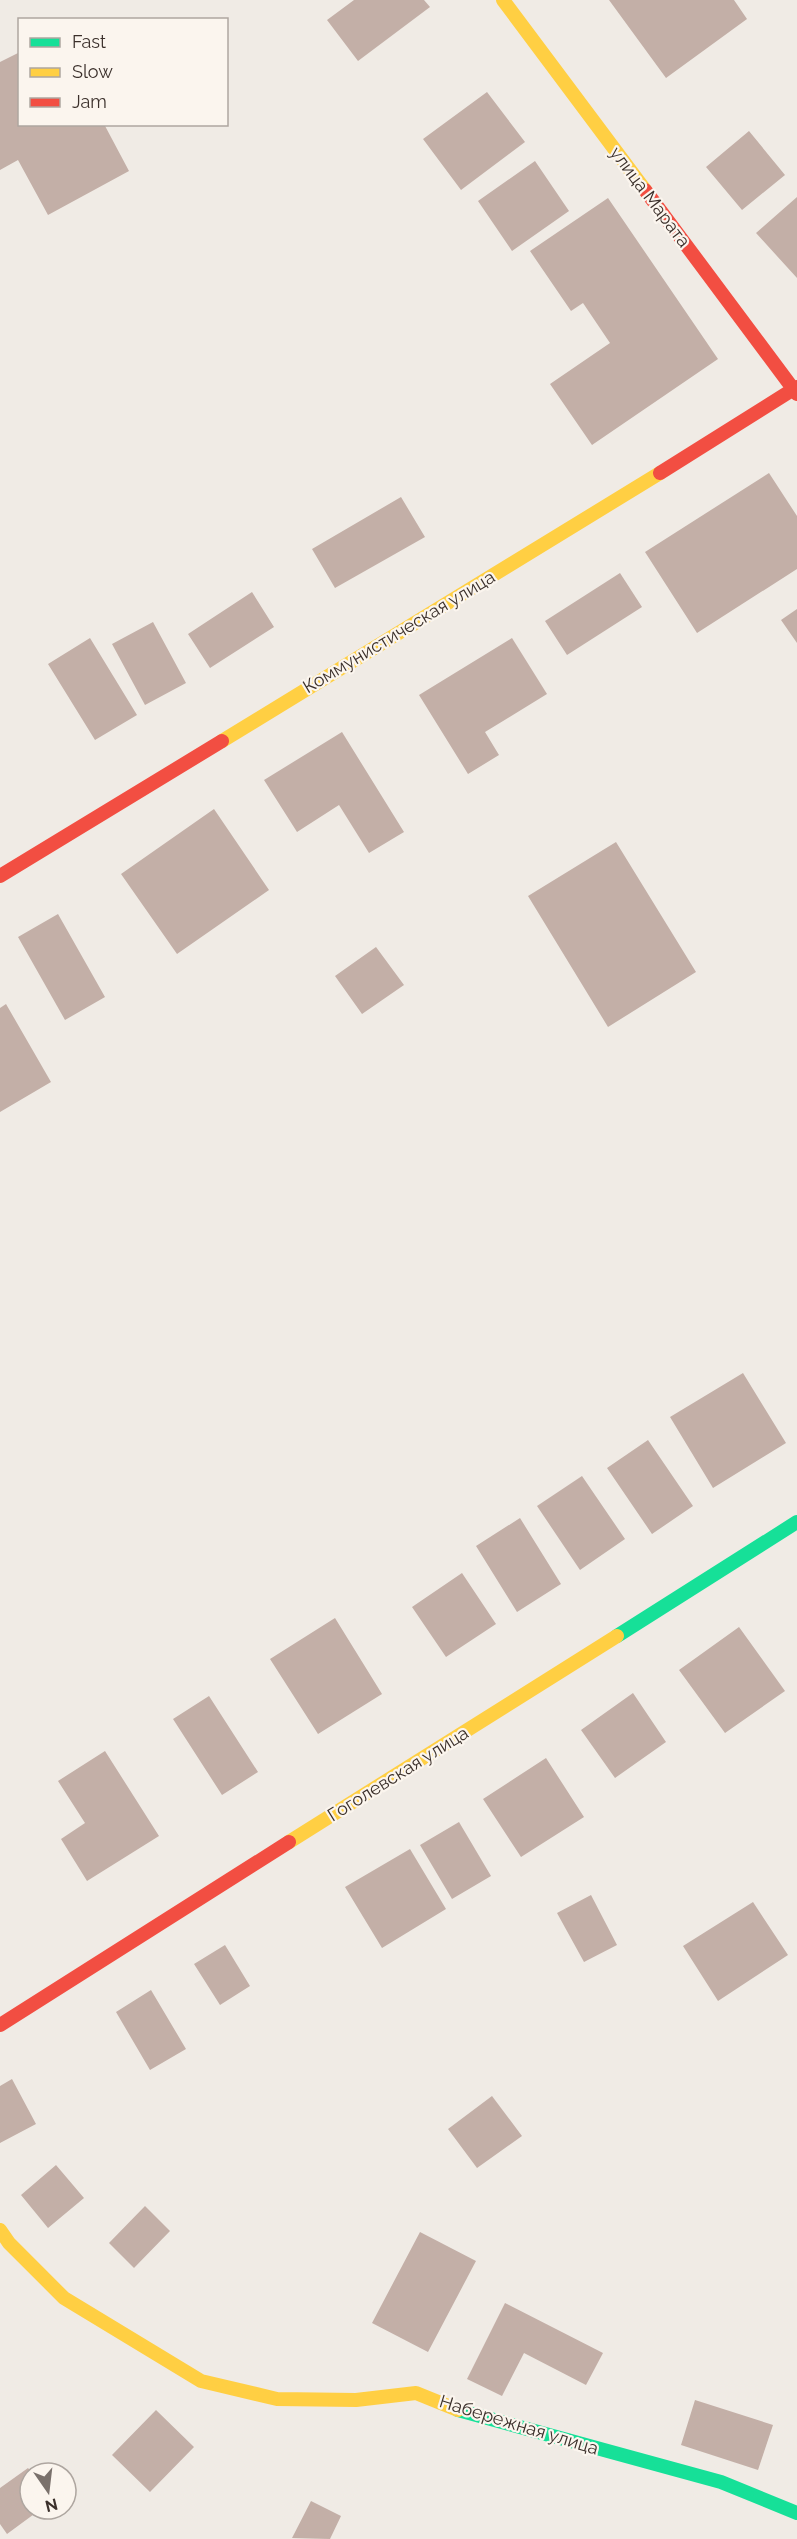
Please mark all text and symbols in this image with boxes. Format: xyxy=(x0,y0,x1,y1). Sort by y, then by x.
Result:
legend xyxy=(18,18,228,126)
text: Fast xyxy=(72,31,106,52)
text: Slow xyxy=(72,61,113,82)
text: Jam xyxy=(72,91,107,112)
street label: улица Марата xyxy=(606,142,695,251)
street label: Коммунистическая улица xyxy=(299,566,498,697)
street label: Гоголевская улица xyxy=(324,1722,472,1825)
street label: Набережная улица xyxy=(437,2390,601,2459)
north arrow xyxy=(18,2461,78,2521)
text: N xyxy=(43,2494,60,2516)

